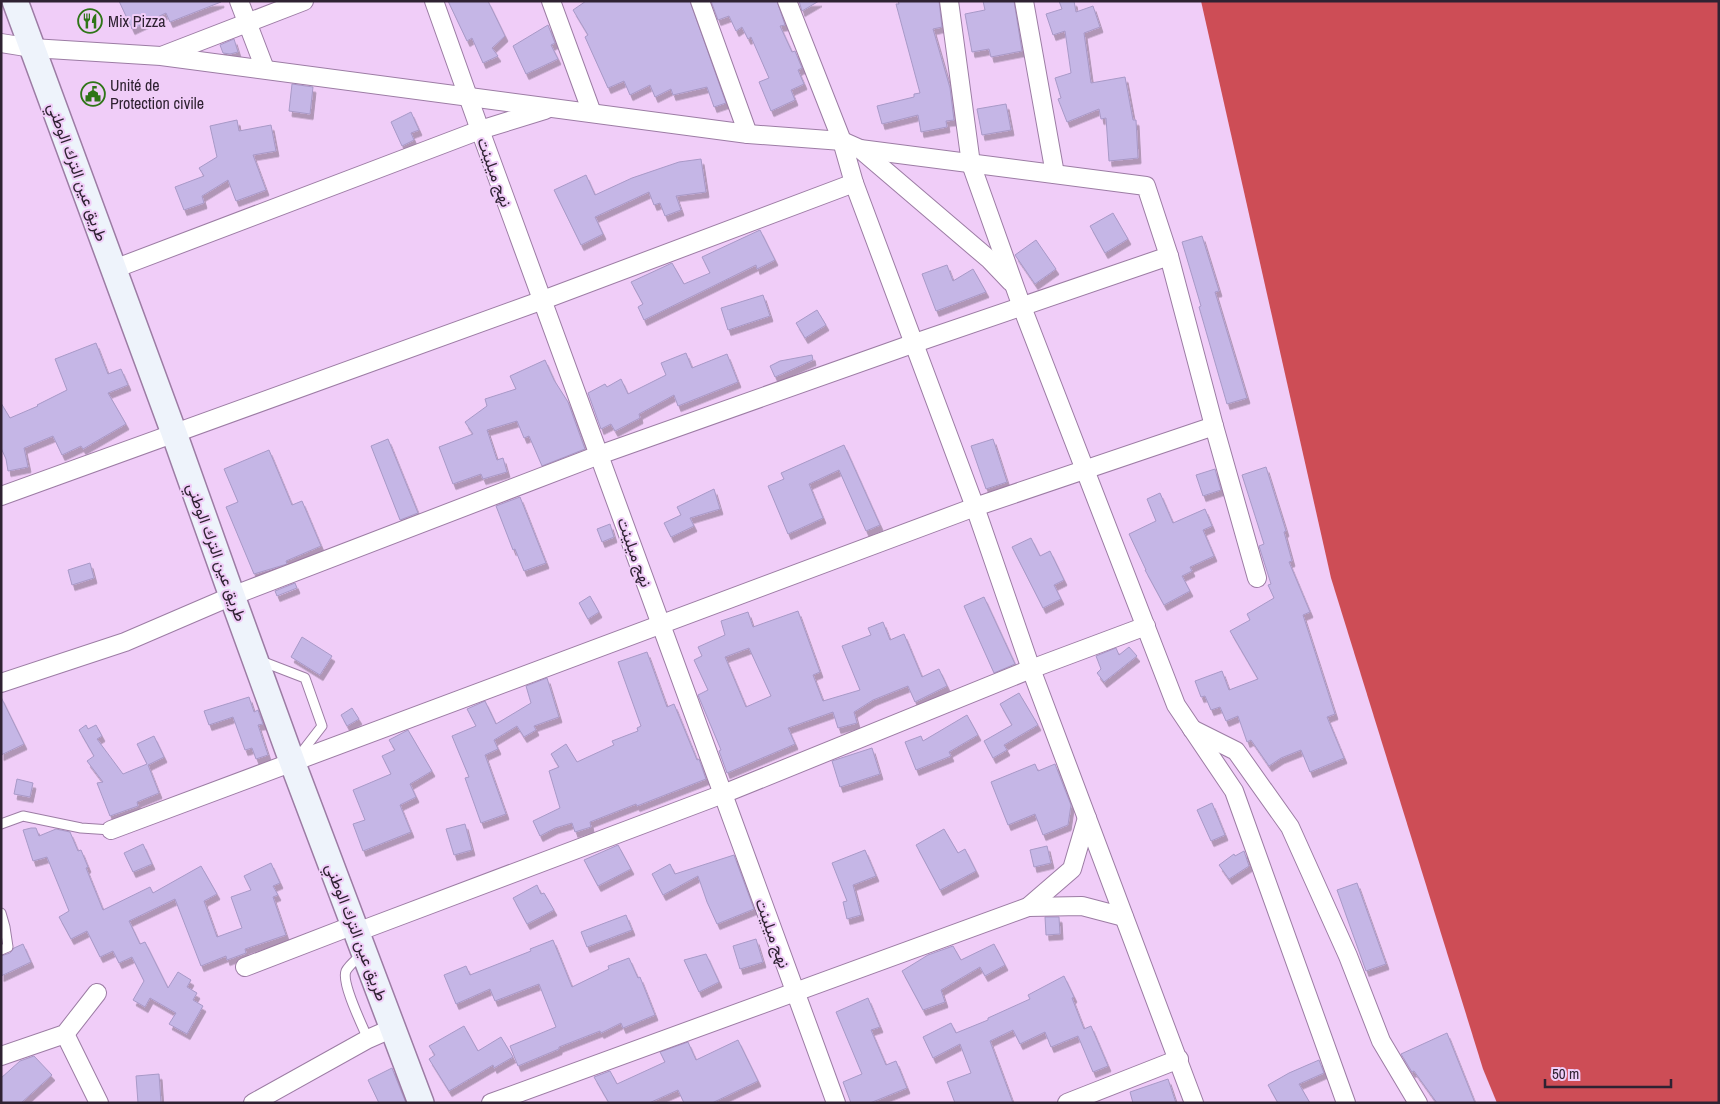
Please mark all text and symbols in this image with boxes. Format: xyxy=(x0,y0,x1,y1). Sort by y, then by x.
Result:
restaurant icon: Mix Pizza xyxy=(77,8,103,34)
place label: Mix Pizza xyxy=(108,10,166,32)
place label: Unité de Protection civile xyxy=(110,74,204,114)
public building icon: Unité de Protection civile xyxy=(80,81,106,107)
street label: طريق عين الترك الوطني xyxy=(40,100,113,245)
street label: نهج ميلينت xyxy=(471,134,518,210)
street label: طريق عين الترك الوطني xyxy=(179,480,252,625)
street label: نهج ميلينت xyxy=(611,514,658,590)
street label: طريق عين الترك الوطني xyxy=(318,860,393,1005)
street label: نهج ميلينت xyxy=(749,895,796,971)
scale bar xyxy=(1545,1056,1671,1088)
text: 50 m xyxy=(1552,1063,1579,1084)

